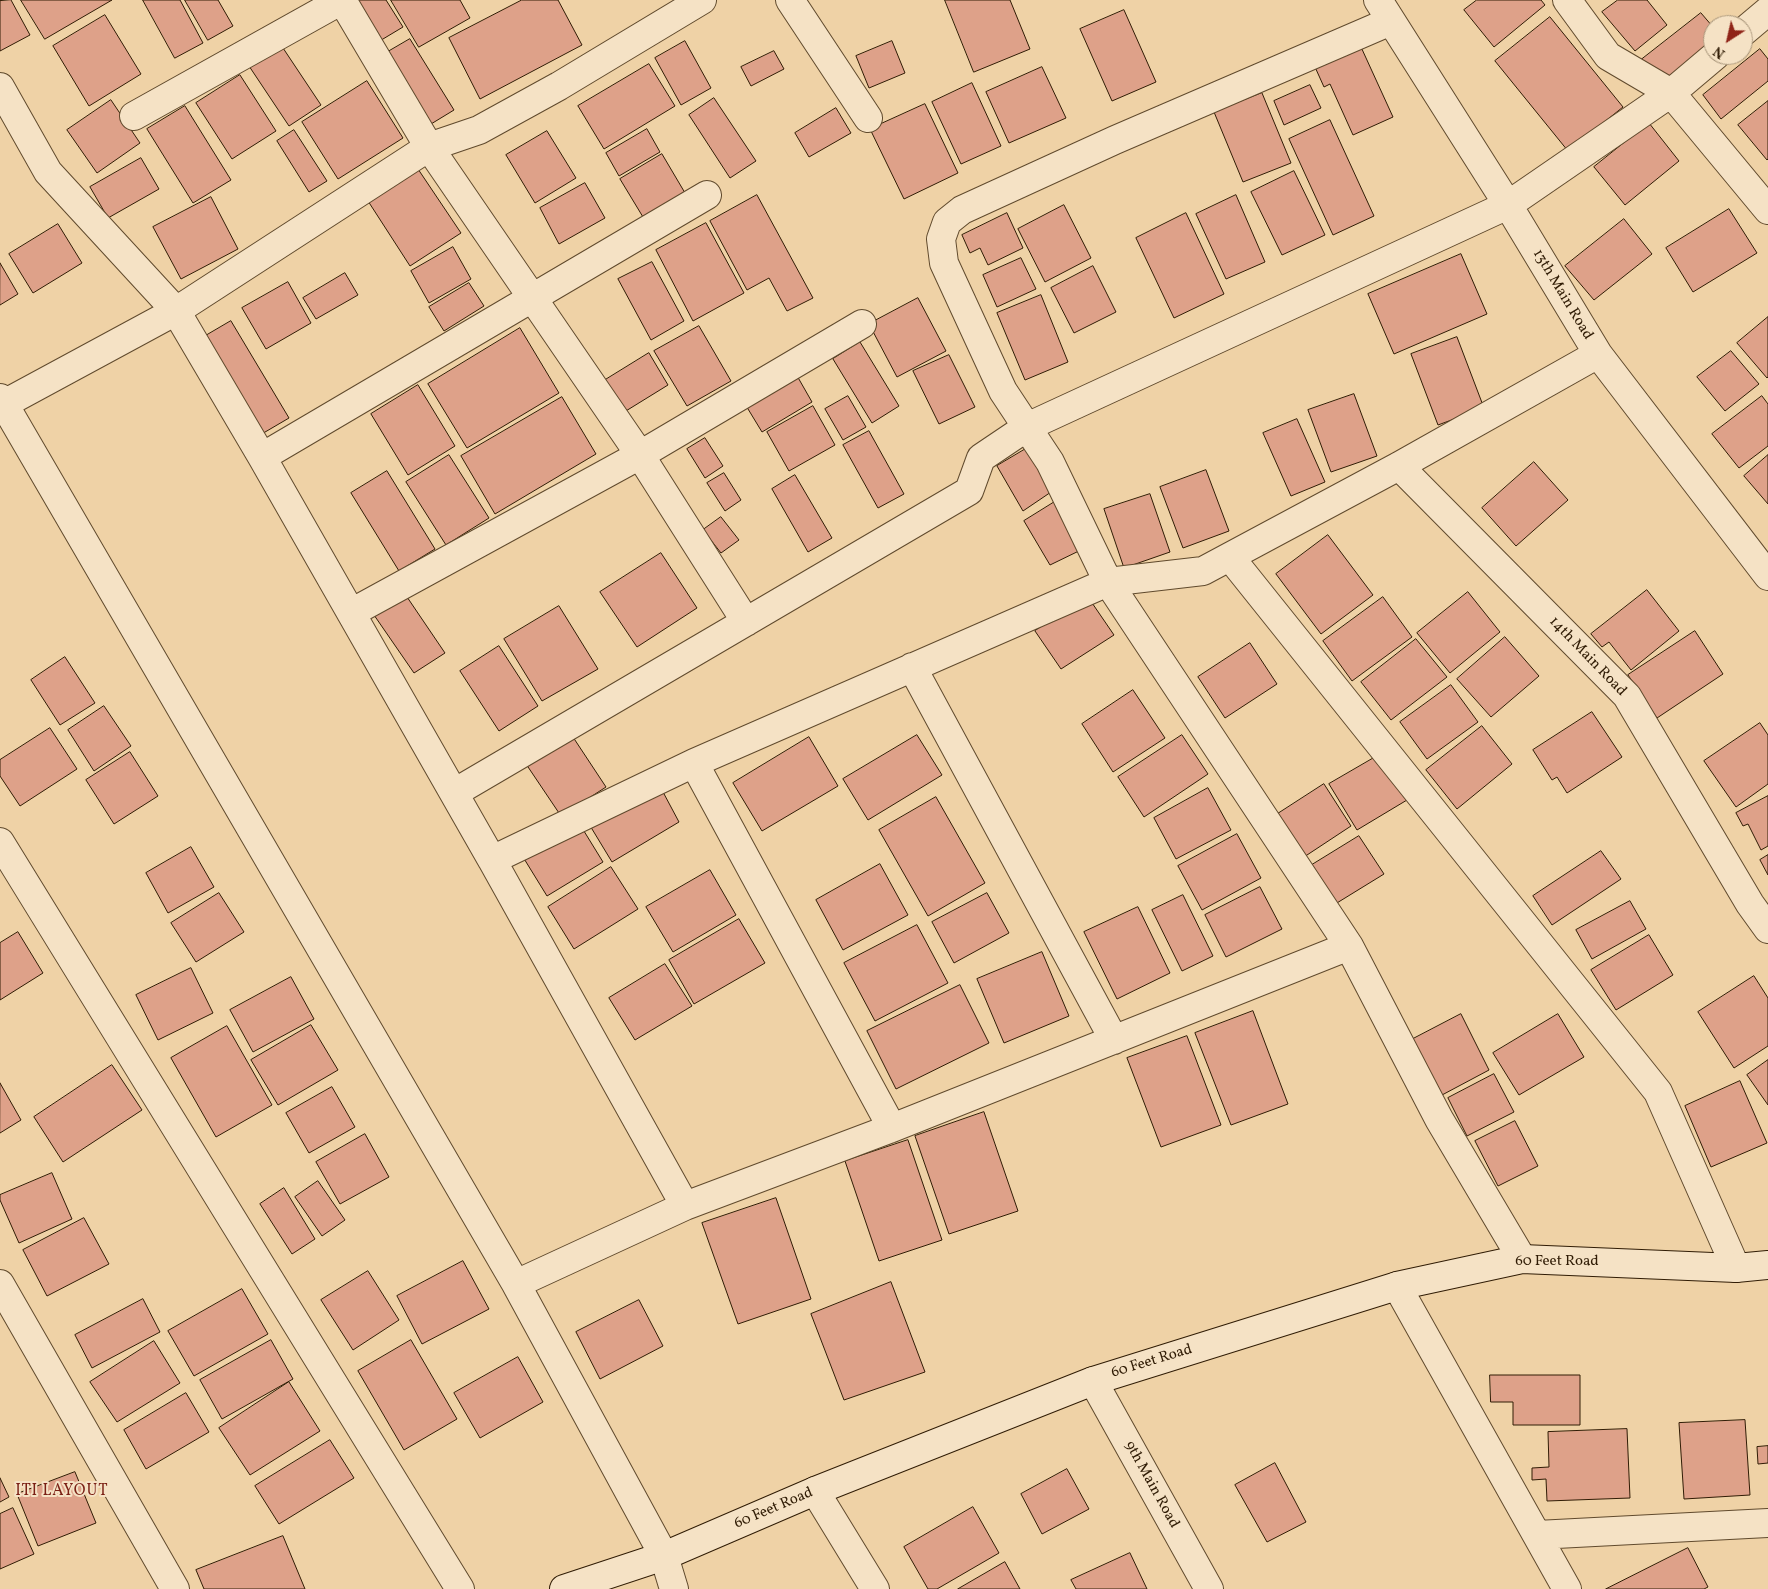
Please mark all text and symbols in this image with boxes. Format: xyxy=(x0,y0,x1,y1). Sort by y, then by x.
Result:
north arrow xyxy=(1703,15,1753,65)
text: N xyxy=(1710,41,1729,63)
street label: 13th Main Road xyxy=(1528,246,1596,344)
street label: 14th Main Road xyxy=(1544,613,1630,701)
street label: 60 Feet Road xyxy=(1515,1253,1599,1271)
street label: 60 Feet Road xyxy=(1109,1341,1195,1383)
street label: 9th Main Road xyxy=(1120,1438,1182,1532)
district label: ITI LAYOUT xyxy=(14,1482,110,1502)
street label: 60 Feet Road xyxy=(732,1484,816,1534)

